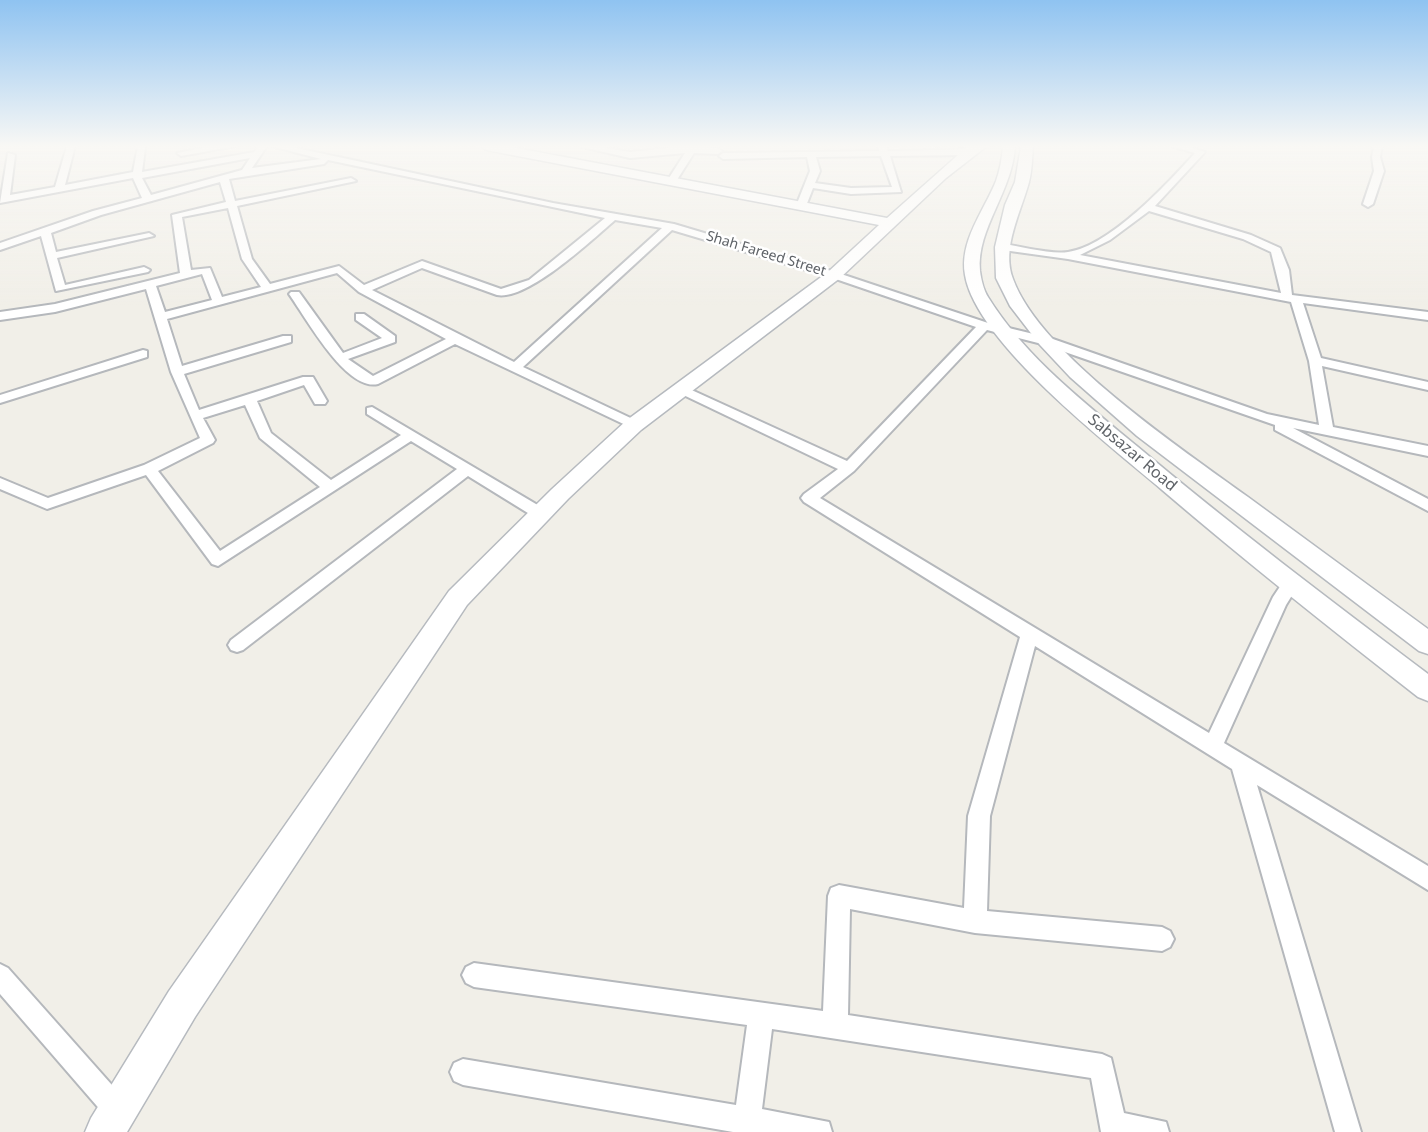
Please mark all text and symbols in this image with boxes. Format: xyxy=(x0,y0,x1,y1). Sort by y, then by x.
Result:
street label: Shah Fareed Street xyxy=(704,228,828,280)
street label: Sabsazar Road xyxy=(1084,410,1180,496)

